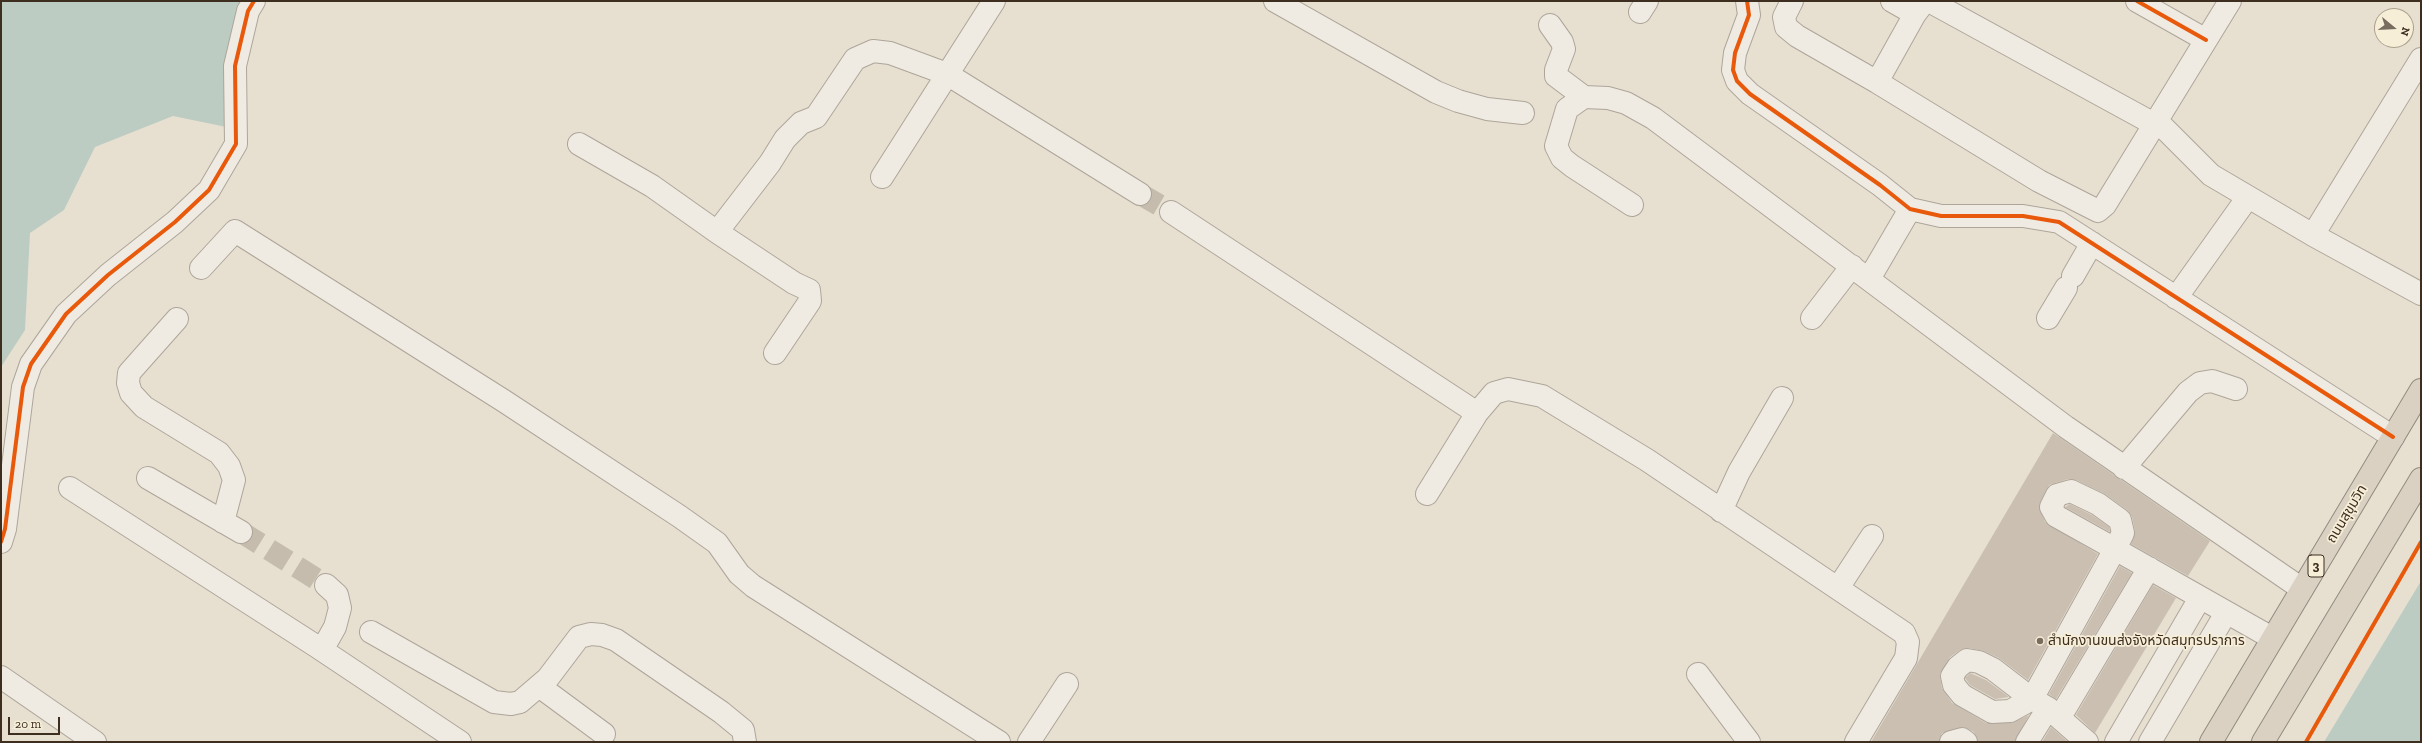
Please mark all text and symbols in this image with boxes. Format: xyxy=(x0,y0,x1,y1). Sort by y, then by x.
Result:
north arrow xyxy=(2374,8,2414,48)
text: N xyxy=(2397,26,2412,38)
street label: ถนนสุขุมวิท xyxy=(2323,482,2371,546)
road number: 3 xyxy=(2308,555,2324,577)
place label: สำนักงานขนส่งจังหวัดสมุทรปราการ xyxy=(2048,633,2245,649)
marker: สำนักงานขนส่งจังหวัดสมุทรปราการ xyxy=(2035,636,2045,646)
scale bar xyxy=(10,709,62,735)
text: 20 m xyxy=(15,717,41,731)

